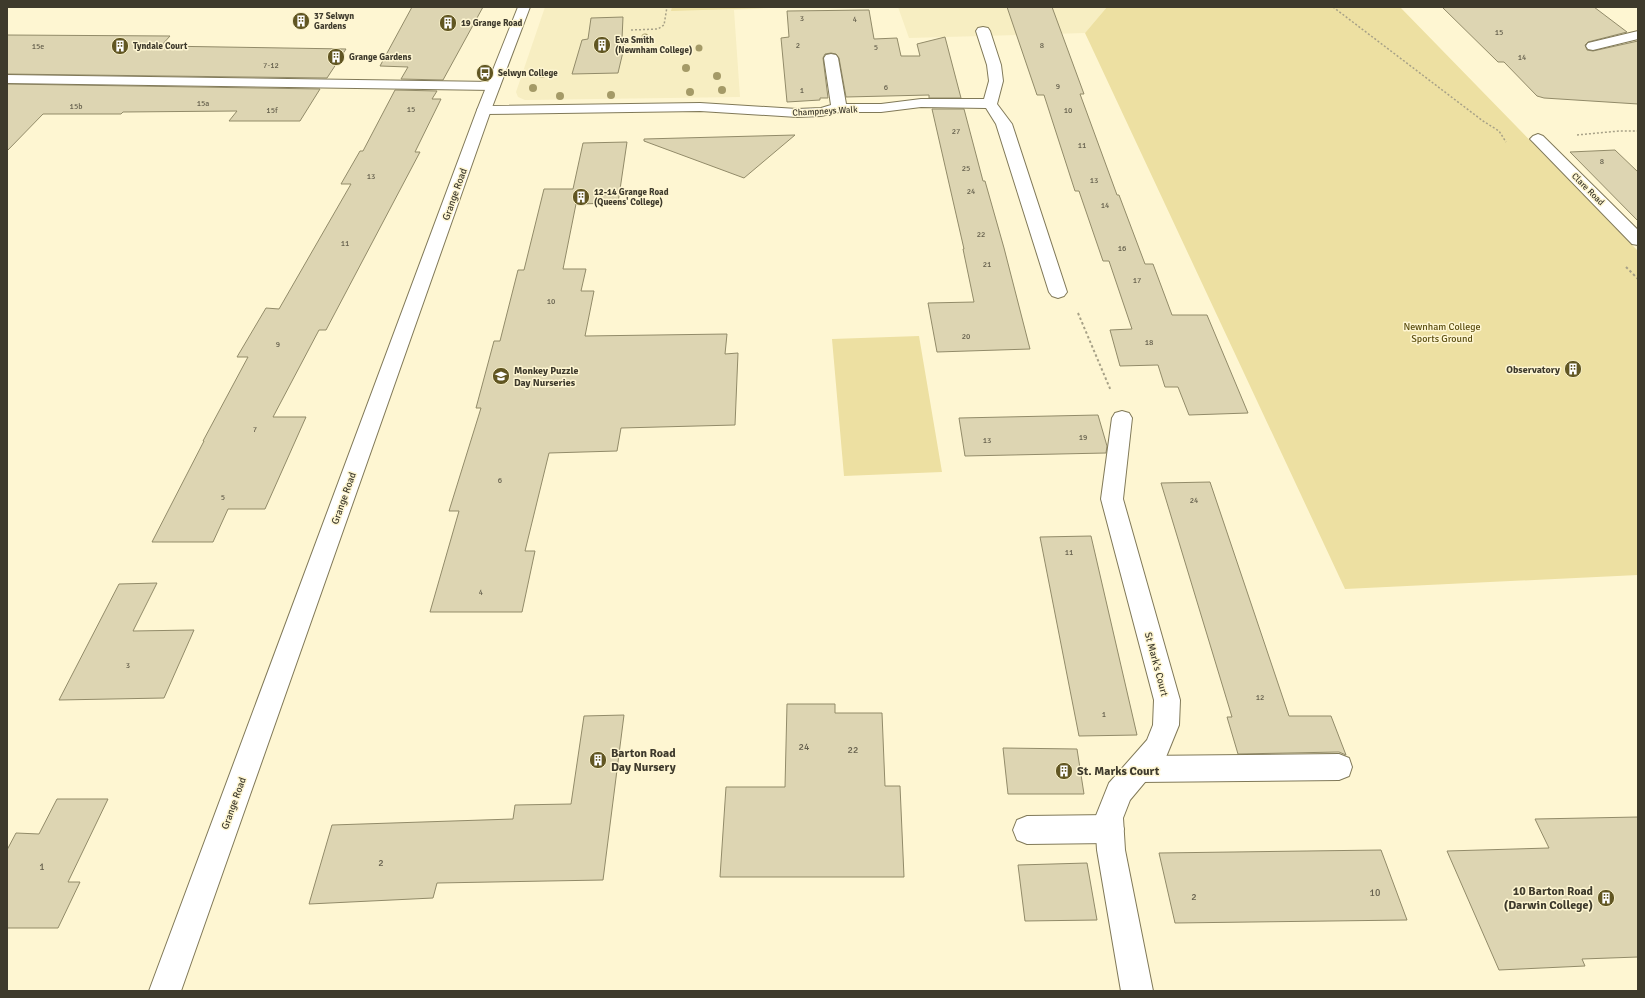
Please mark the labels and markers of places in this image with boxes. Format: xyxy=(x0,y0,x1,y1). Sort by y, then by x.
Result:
building icon: 37 Selwyn Gardens xyxy=(291,11,311,31)
place label: 37 Selwyn Gardens xyxy=(314,11,354,32)
building icon: 19 Grange Road xyxy=(438,13,458,33)
place label: 19 Grange Road xyxy=(461,18,523,29)
building icon: Eva Smith (Newnham College) xyxy=(592,35,612,55)
place label: Eva Smith (Newnham College) xyxy=(615,35,692,56)
building icon: Tyndale Court xyxy=(110,36,130,56)
place label: Tyndale Court xyxy=(133,41,188,52)
building icon: Grange Gardens xyxy=(326,47,346,67)
place label: Grange Gardens xyxy=(349,52,411,63)
bus stop icon: Selwyn College xyxy=(475,63,495,83)
place label: Selwyn College xyxy=(498,68,558,79)
building icon: 12-14 Grange Road (Queens' College) xyxy=(571,187,591,207)
place label: 12-14 Grange Road (Queens' College) xyxy=(594,187,669,208)
building icon: Observatory xyxy=(1563,359,1583,379)
place label: Observatory xyxy=(1506,364,1560,376)
place label: Monkey Puzzle Day Nurseries xyxy=(514,365,578,389)
school or university icon: Monkey Puzzle Day Nurseries xyxy=(491,366,511,386)
place label: Barton Road Day Nursery xyxy=(611,746,676,775)
building icon: Barton Road Day Nursery xyxy=(588,750,608,770)
building icon: St. Marks Court xyxy=(1054,761,1074,781)
place label: St. Marks Court xyxy=(1077,764,1160,779)
place label: 10 Barton Road (Darwin College) xyxy=(1504,884,1594,913)
building icon: 10 Barton Road (Darwin College) xyxy=(1596,888,1616,908)

